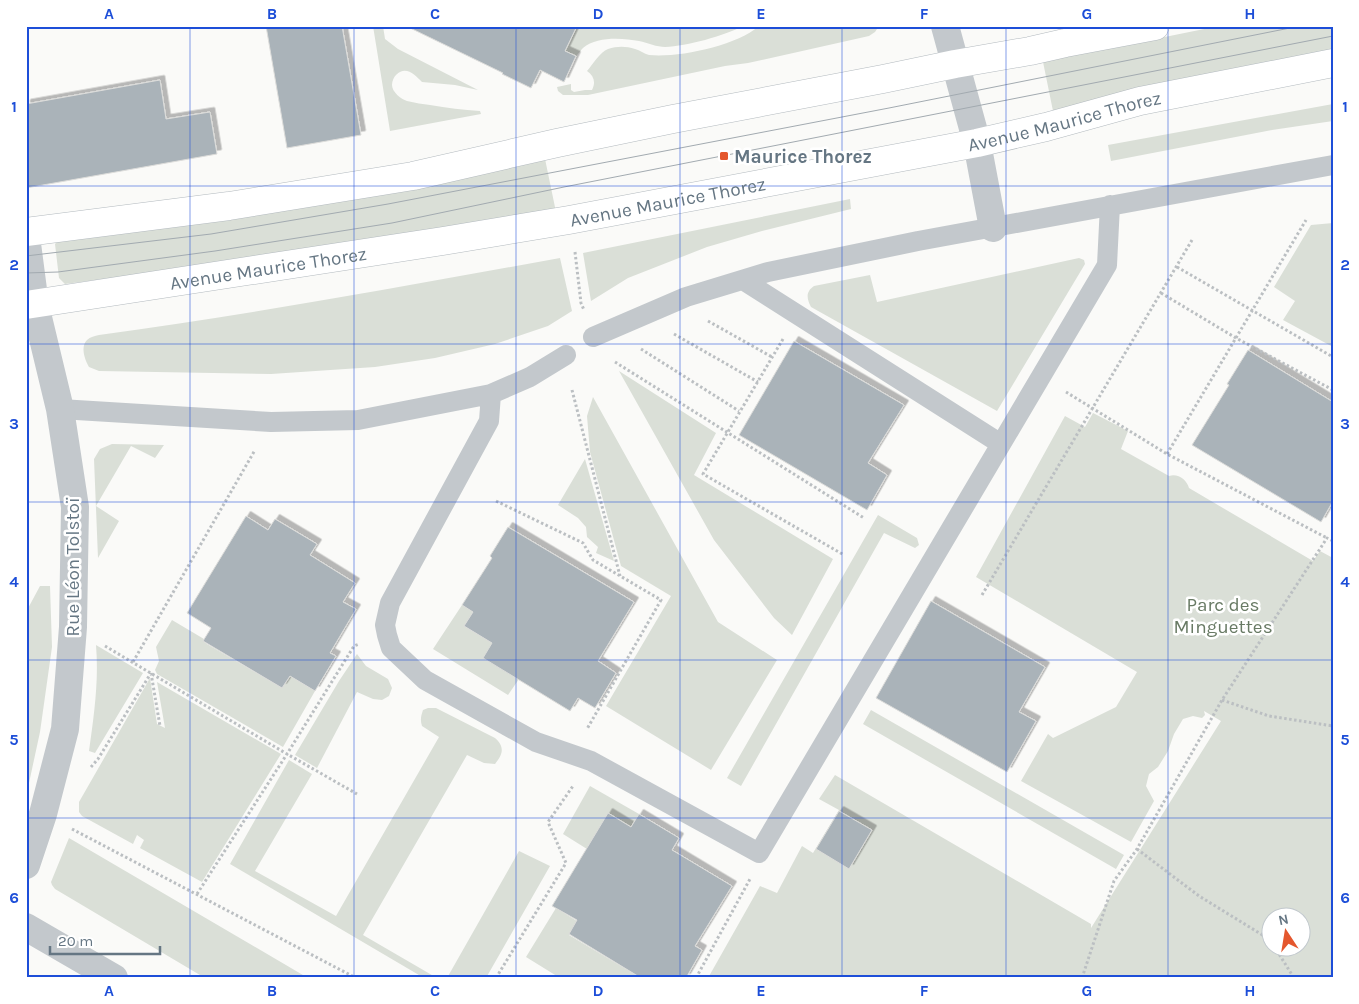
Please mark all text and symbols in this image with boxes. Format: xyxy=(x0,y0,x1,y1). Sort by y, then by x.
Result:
text: A xyxy=(104,4,114,23)
text: B xyxy=(267,4,277,23)
text: C xyxy=(430,4,440,23)
text: D xyxy=(593,4,604,23)
text: E xyxy=(756,4,766,23)
text: F xyxy=(920,4,929,23)
text: G xyxy=(1082,4,1092,23)
text: H xyxy=(1244,4,1256,23)
street label: Avenue Maurice Thorez xyxy=(966,87,1163,157)
text: 1 xyxy=(11,97,17,116)
text: 1 xyxy=(1342,97,1348,116)
place label: Maurice Thorez xyxy=(734,146,872,168)
marker: Maurice Thorez xyxy=(718,150,730,162)
street label: Avenue Maurice Thorez xyxy=(568,173,768,232)
street label: Avenue Maurice Thorez xyxy=(168,243,368,295)
text: 2 xyxy=(9,255,19,274)
text: 2 xyxy=(1340,255,1350,274)
text: 3 xyxy=(9,414,19,433)
text: 3 xyxy=(1340,414,1350,433)
street label: Rue Léon Tolstoï xyxy=(62,497,84,637)
text: 4 xyxy=(9,572,19,591)
text: 4 xyxy=(1340,572,1350,591)
park label: Parc des Minguettes xyxy=(1173,594,1273,638)
text: 5 xyxy=(9,730,19,749)
text: 5 xyxy=(1340,730,1350,749)
text: 6 xyxy=(9,888,19,907)
text: 6 xyxy=(1340,888,1350,907)
north arrow xyxy=(1262,906,1312,956)
text: N xyxy=(1277,910,1290,929)
scale bar xyxy=(50,924,160,956)
text: 20 m xyxy=(58,932,93,950)
text: A xyxy=(104,981,114,1000)
text: B xyxy=(267,981,277,1000)
text: C xyxy=(430,981,440,1000)
text: D xyxy=(593,981,604,1000)
text: E xyxy=(756,981,766,1000)
text: F xyxy=(920,981,929,1000)
text: G xyxy=(1082,981,1092,1000)
text: H xyxy=(1244,981,1256,1000)

